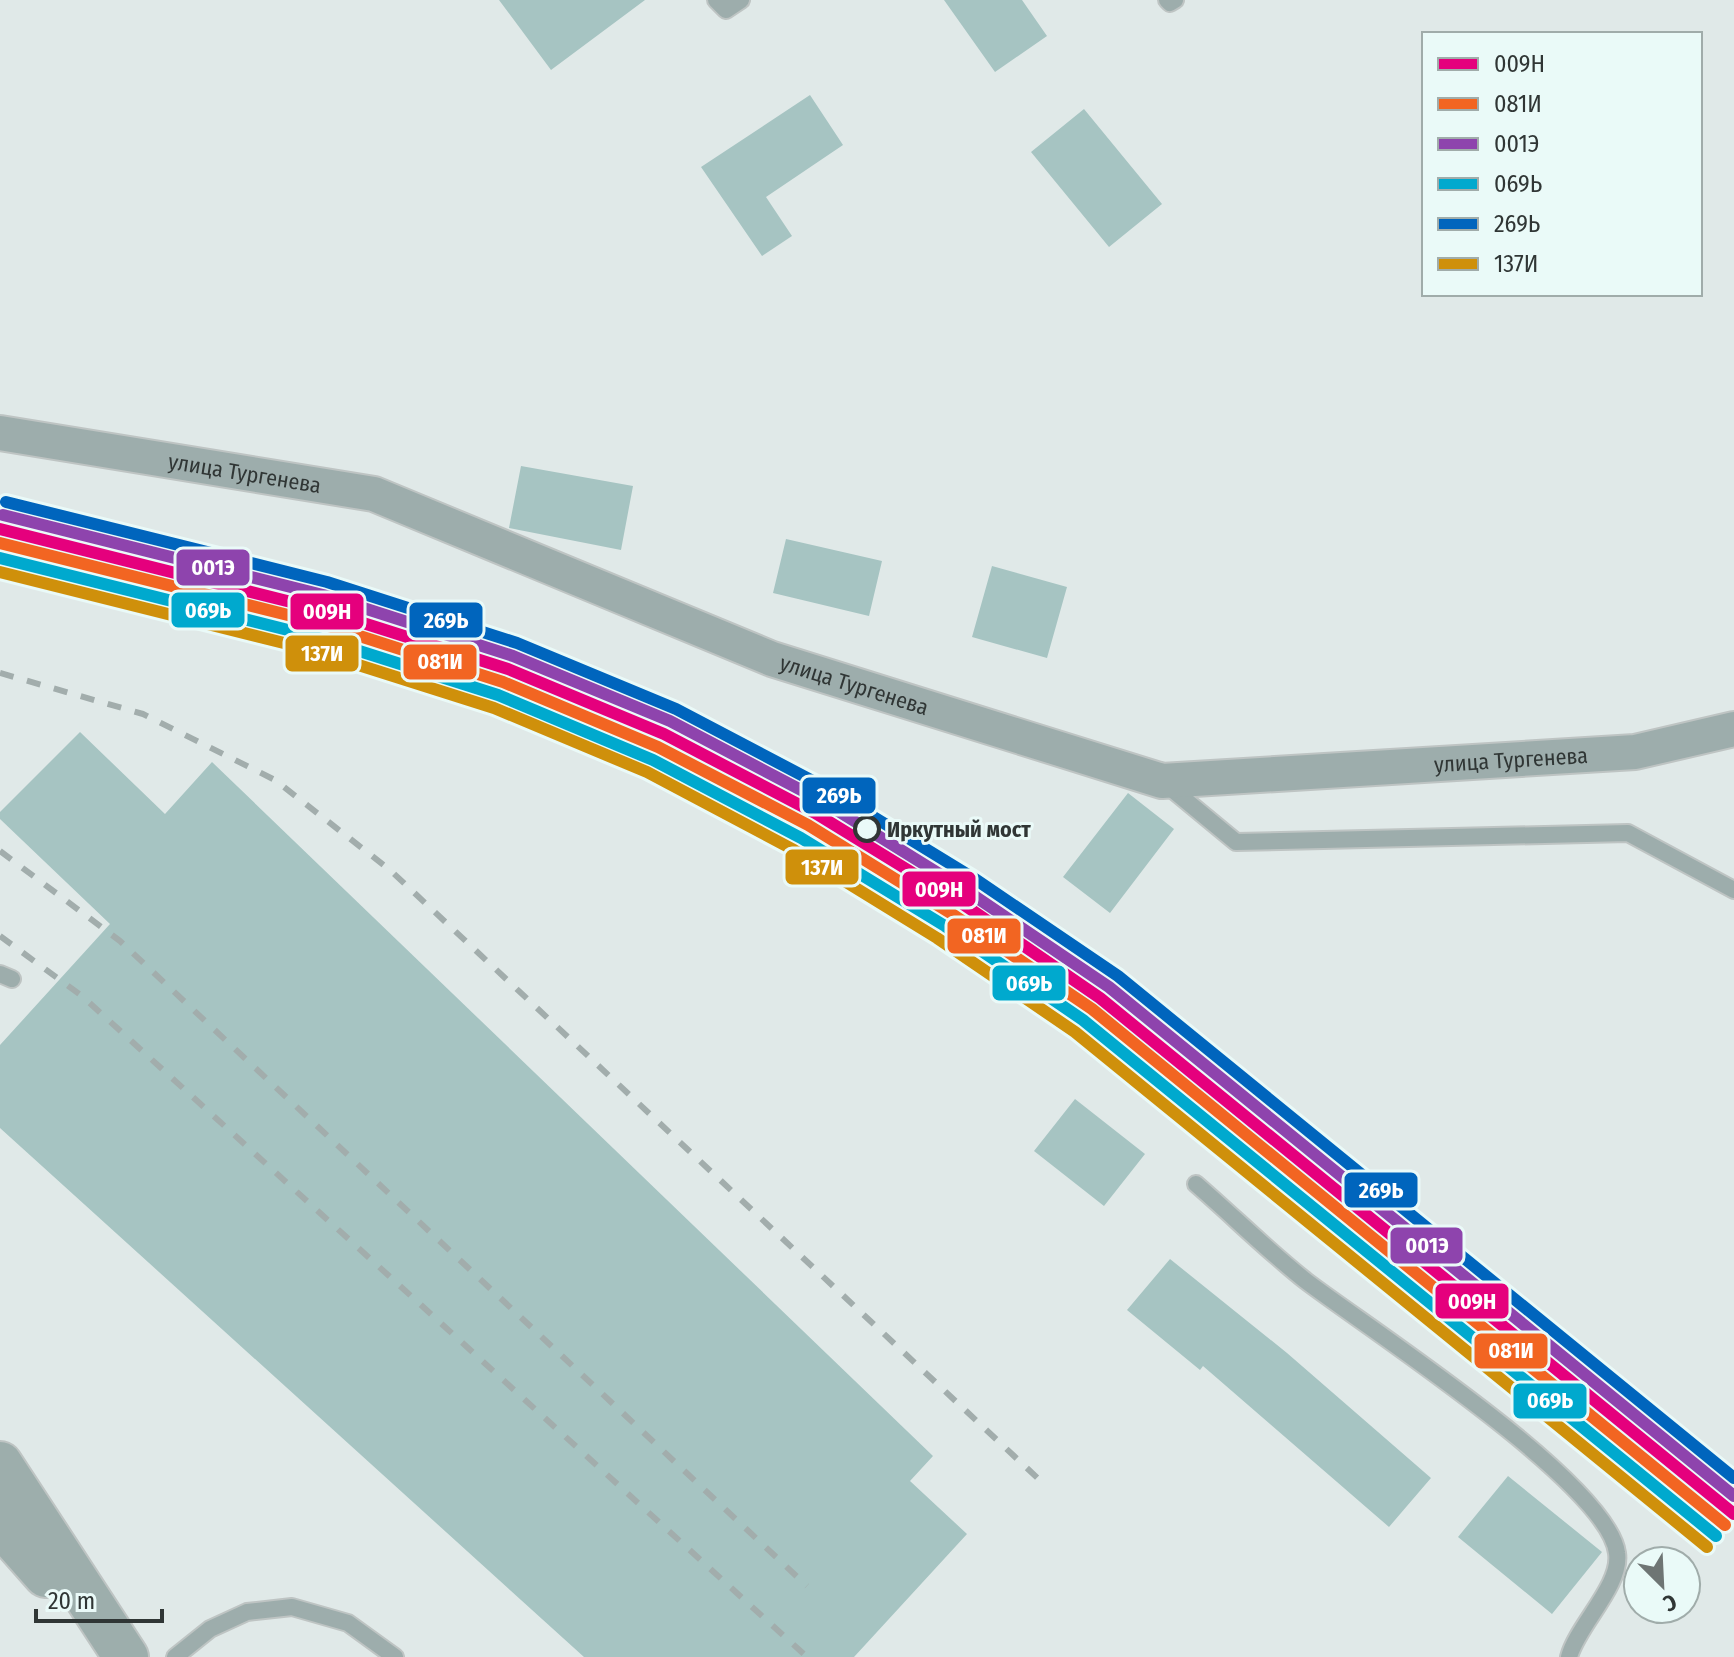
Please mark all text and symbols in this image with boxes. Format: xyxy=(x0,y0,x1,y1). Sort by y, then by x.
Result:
legend xyxy=(1422,32,1702,296)
text: 009Н xyxy=(1494,50,1545,78)
text: 081И xyxy=(1494,90,1542,118)
text: 001Э xyxy=(1494,130,1539,158)
text: 069Ь xyxy=(1494,170,1542,198)
text: 269Ь xyxy=(1494,210,1540,238)
text: 137И xyxy=(1494,250,1538,278)
street label: улица Тургенева xyxy=(166,447,323,499)
line badge: 001Э xyxy=(175,548,251,587)
text: 001Э xyxy=(191,554,235,581)
line badge: 069Ь xyxy=(170,591,246,629)
line badge: 009Н xyxy=(289,592,365,631)
text: 069Ь xyxy=(185,597,231,624)
text: 009Н xyxy=(303,598,351,625)
line badge: 269Ь xyxy=(408,601,484,639)
text: 269Ь xyxy=(423,607,468,634)
line badge: 137И xyxy=(284,634,360,673)
text: 137И xyxy=(301,640,343,667)
line badge: 081И xyxy=(402,643,478,681)
text: 081И xyxy=(417,648,463,675)
street label: улица Тургенева xyxy=(777,649,932,721)
street label: улица Тургенева xyxy=(1433,741,1589,778)
line badge: 269Ь xyxy=(801,776,877,815)
text: 269Ь xyxy=(816,782,861,809)
marker: Иркутный мост xyxy=(854,816,880,842)
place label: Иркутный мост xyxy=(887,816,1031,843)
line badge: 137И xyxy=(784,848,860,886)
text: 137И xyxy=(801,854,843,881)
line badge: 009Н xyxy=(901,870,977,908)
text: 009Н xyxy=(915,876,963,903)
line badge: 081И xyxy=(946,917,1022,955)
text: 081И xyxy=(961,922,1007,949)
line badge: 069Ь xyxy=(991,964,1067,1002)
text: 069Ь xyxy=(1006,970,1052,997)
line badge: 269Ь xyxy=(1343,1171,1419,1209)
text: 269Ь xyxy=(1358,1177,1403,1204)
line badge: 001Э xyxy=(1389,1226,1464,1265)
text: 001Э xyxy=(1405,1232,1449,1259)
line badge: 009Н xyxy=(1434,1282,1510,1320)
text: 009Н xyxy=(1448,1288,1496,1315)
line badge: 081И xyxy=(1473,1332,1549,1370)
text: 081И xyxy=(1488,1337,1534,1364)
line badge: 069Ь xyxy=(1512,1382,1588,1420)
text: 069Ь xyxy=(1527,1387,1573,1414)
north arrow xyxy=(1622,1545,1702,1625)
scale bar xyxy=(36,1573,162,1623)
text: 20 m xyxy=(48,1587,95,1615)
text: С xyxy=(1659,1588,1681,1618)

